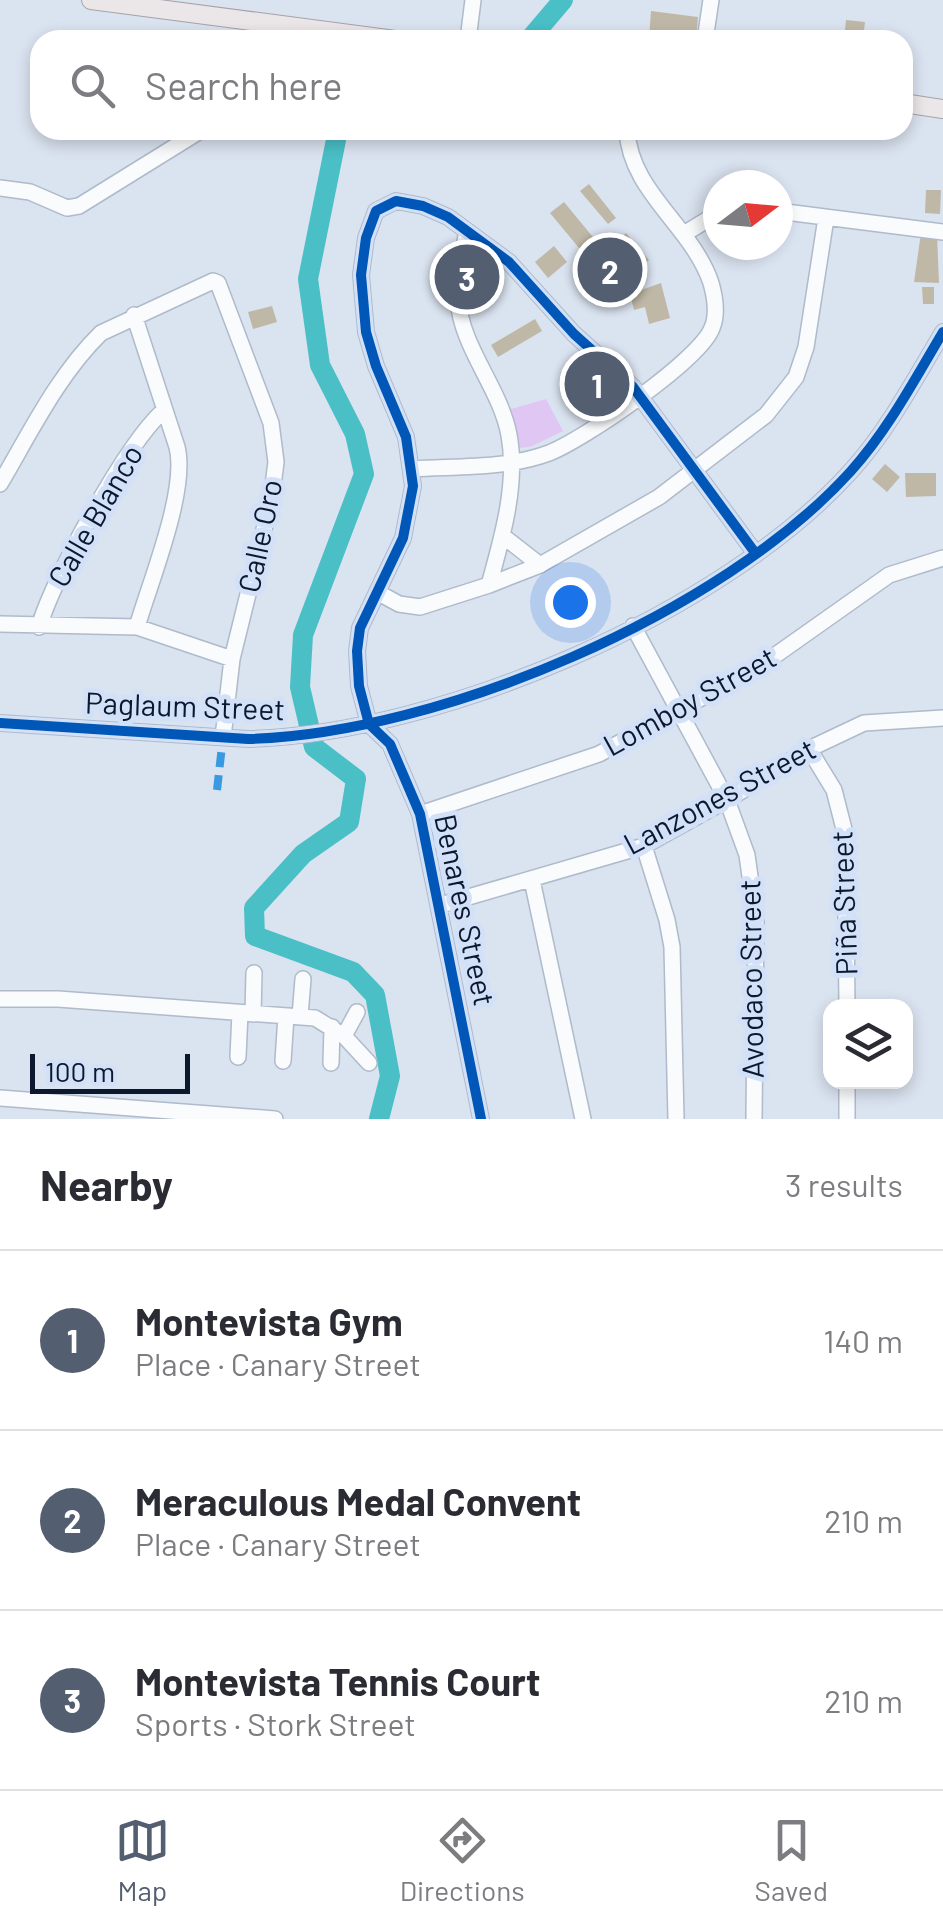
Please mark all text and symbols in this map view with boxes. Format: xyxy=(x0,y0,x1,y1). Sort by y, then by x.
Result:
search box xyxy=(30,30,913,140)
icon: search xyxy=(65,58,120,113)
text: Search here xyxy=(145,62,343,108)
north arrow xyxy=(703,170,793,260)
pin: 2 xyxy=(578,232,642,308)
pin: 3 xyxy=(434,240,500,314)
pin: 1 xyxy=(564,346,630,422)
street label: Calle Blanco xyxy=(39,438,149,592)
street label: Calle Oro xyxy=(229,476,289,596)
your location xyxy=(545,577,596,628)
street label: Lomboy Street xyxy=(596,638,782,762)
street label: Paglaum Street xyxy=(84,684,286,726)
street label: Lanzones Street xyxy=(617,730,821,861)
street label: Benares Street xyxy=(428,810,504,1009)
street label: Piña Street xyxy=(822,830,864,976)
street label: Avodaco Street xyxy=(730,879,770,1079)
map controls xyxy=(823,999,913,1089)
button: layers xyxy=(823,999,913,1089)
scale bar xyxy=(30,1049,190,1094)
text: 100 m xyxy=(45,1054,115,1088)
text: Nearby xyxy=(40,1159,173,1209)
text: 3 results xyxy=(785,1165,903,1203)
text: Montevista Gym xyxy=(135,1298,403,1344)
text: 1 xyxy=(67,1321,78,1359)
text: 140 m xyxy=(823,1321,903,1359)
text: Place · Canary Street xyxy=(135,1344,421,1382)
text: Meraculous Medal Convent xyxy=(135,1478,581,1524)
text: 2 xyxy=(64,1501,81,1539)
text: 210 m xyxy=(824,1501,903,1539)
text: Place · Canary Street xyxy=(135,1524,421,1562)
text: Montevista Tennis Court xyxy=(135,1658,540,1704)
text: 3 xyxy=(64,1681,81,1719)
text: 210 m xyxy=(824,1681,903,1719)
text: Sports · Stork Street xyxy=(135,1704,416,1742)
tab: Map xyxy=(115,1813,170,1907)
tab: Directions xyxy=(400,1813,525,1907)
tab: Saved xyxy=(755,1813,828,1907)

